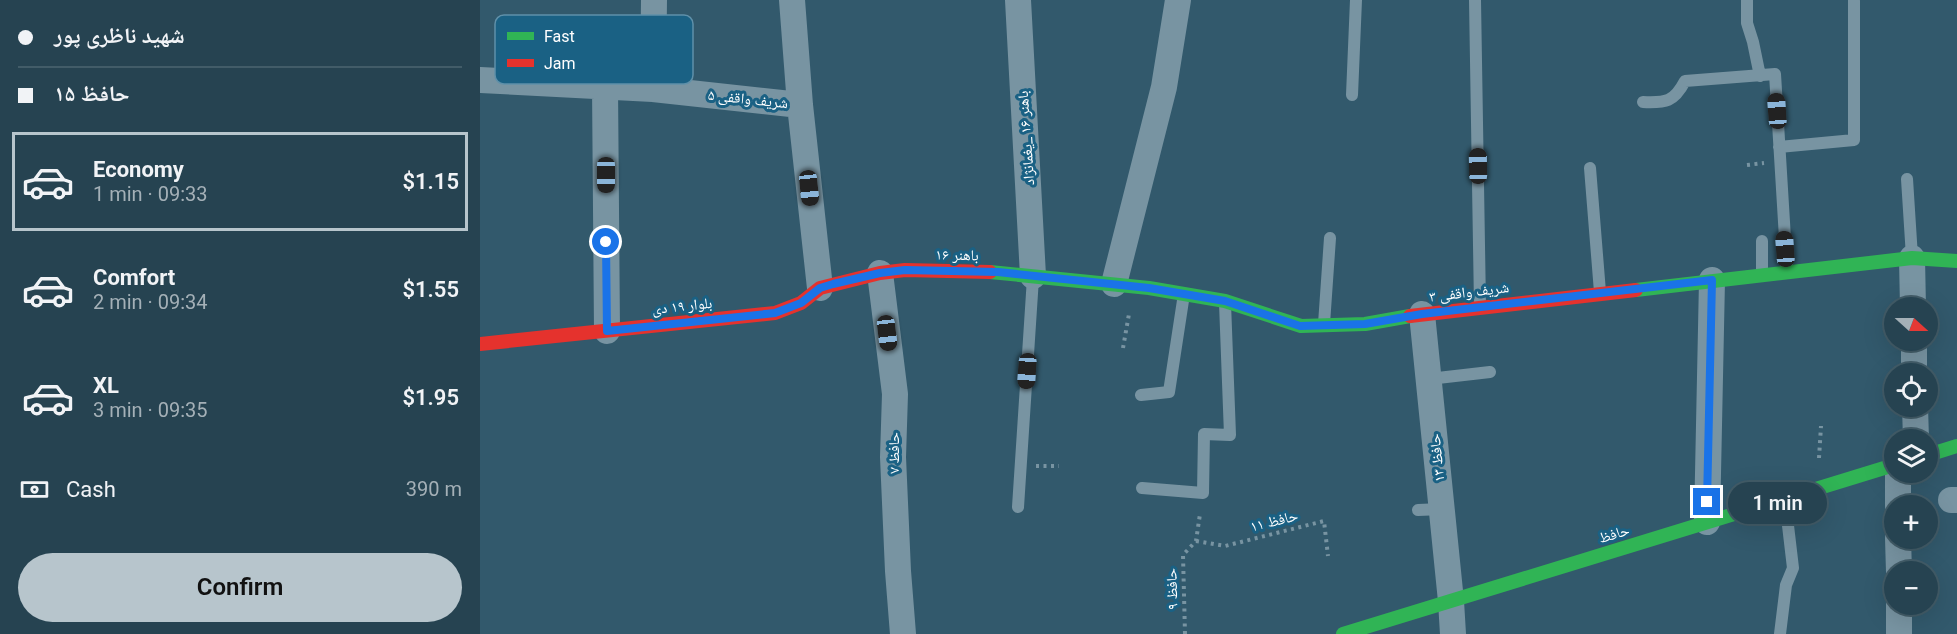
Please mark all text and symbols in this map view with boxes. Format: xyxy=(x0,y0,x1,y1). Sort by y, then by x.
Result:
legend xyxy=(495,15,693,84)
text: شهید ناظری پور xyxy=(54,23,185,48)
text: Fast xyxy=(544,27,575,46)
text: Jam xyxy=(544,54,576,73)
text: حافظ ۱۵ xyxy=(54,81,129,106)
street label: شریف واقفی ۵ xyxy=(707,86,789,113)
street label: باهنر ۱۶ _یغمانژاد xyxy=(1014,90,1038,186)
car xyxy=(1767,92,1787,130)
car xyxy=(1469,148,1487,184)
icon: car xyxy=(21,155,75,209)
text: Economy xyxy=(93,157,184,182)
car xyxy=(597,157,615,193)
text: $1.15 xyxy=(402,169,459,194)
car xyxy=(798,169,820,207)
text: 1 min · 09:33 xyxy=(93,182,208,206)
route start xyxy=(592,228,619,255)
car xyxy=(1775,230,1795,268)
street label: باهنر ۱۶ xyxy=(935,246,979,264)
icon: car xyxy=(21,263,75,317)
text: Comfort xyxy=(93,265,175,290)
text: $1.55 xyxy=(402,277,459,302)
street label: شریف واقفی ۳ xyxy=(1428,278,1510,307)
text: 2 min · 09:34 xyxy=(93,290,208,314)
street label: بلوار ۱۹ دی xyxy=(651,294,713,319)
north arrow xyxy=(1884,297,1938,351)
map controls xyxy=(1884,297,1938,615)
car xyxy=(876,314,898,352)
car xyxy=(1017,352,1037,390)
button: locate xyxy=(1884,363,1938,417)
icon: car xyxy=(21,371,75,425)
text: XL xyxy=(93,373,119,398)
text: $1.95 xyxy=(402,385,459,410)
text: 3 min · 09:35 xyxy=(93,398,208,422)
button: layers xyxy=(1884,429,1938,483)
street label: حافظ ۷ xyxy=(885,432,903,474)
street label: حافظ ۱۳ xyxy=(1425,433,1448,483)
icon: cash xyxy=(18,473,51,506)
text: Cash xyxy=(66,477,116,502)
text: 390 m xyxy=(406,477,462,501)
callout: 1 min xyxy=(1728,481,1827,523)
route end xyxy=(1693,488,1720,515)
text: 1 min xyxy=(1752,491,1803,515)
button: + xyxy=(1884,495,1938,549)
street label: حافظ ۱۱ xyxy=(1248,506,1300,536)
street label: حافظ xyxy=(1596,521,1632,547)
button: Confirm xyxy=(18,553,462,622)
button: − xyxy=(1884,561,1938,615)
street label: حافظ ۹ xyxy=(1162,567,1182,610)

